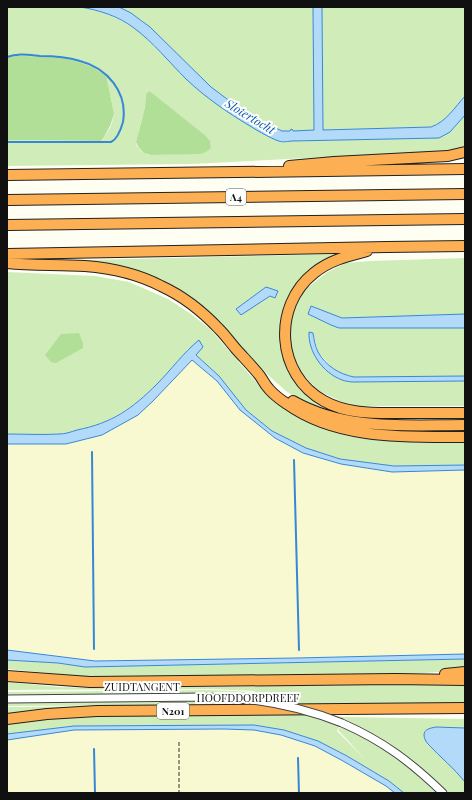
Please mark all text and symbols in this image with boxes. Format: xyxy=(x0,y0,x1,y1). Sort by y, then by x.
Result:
water label: Slotertocht xyxy=(222,94,279,138)
road number: A4 xyxy=(226,189,246,205)
street label: ZUIDTANGENT xyxy=(104,679,180,694)
street label: HOOFDDORPDREEF xyxy=(197,690,299,705)
road number: N201 xyxy=(157,703,189,719)

